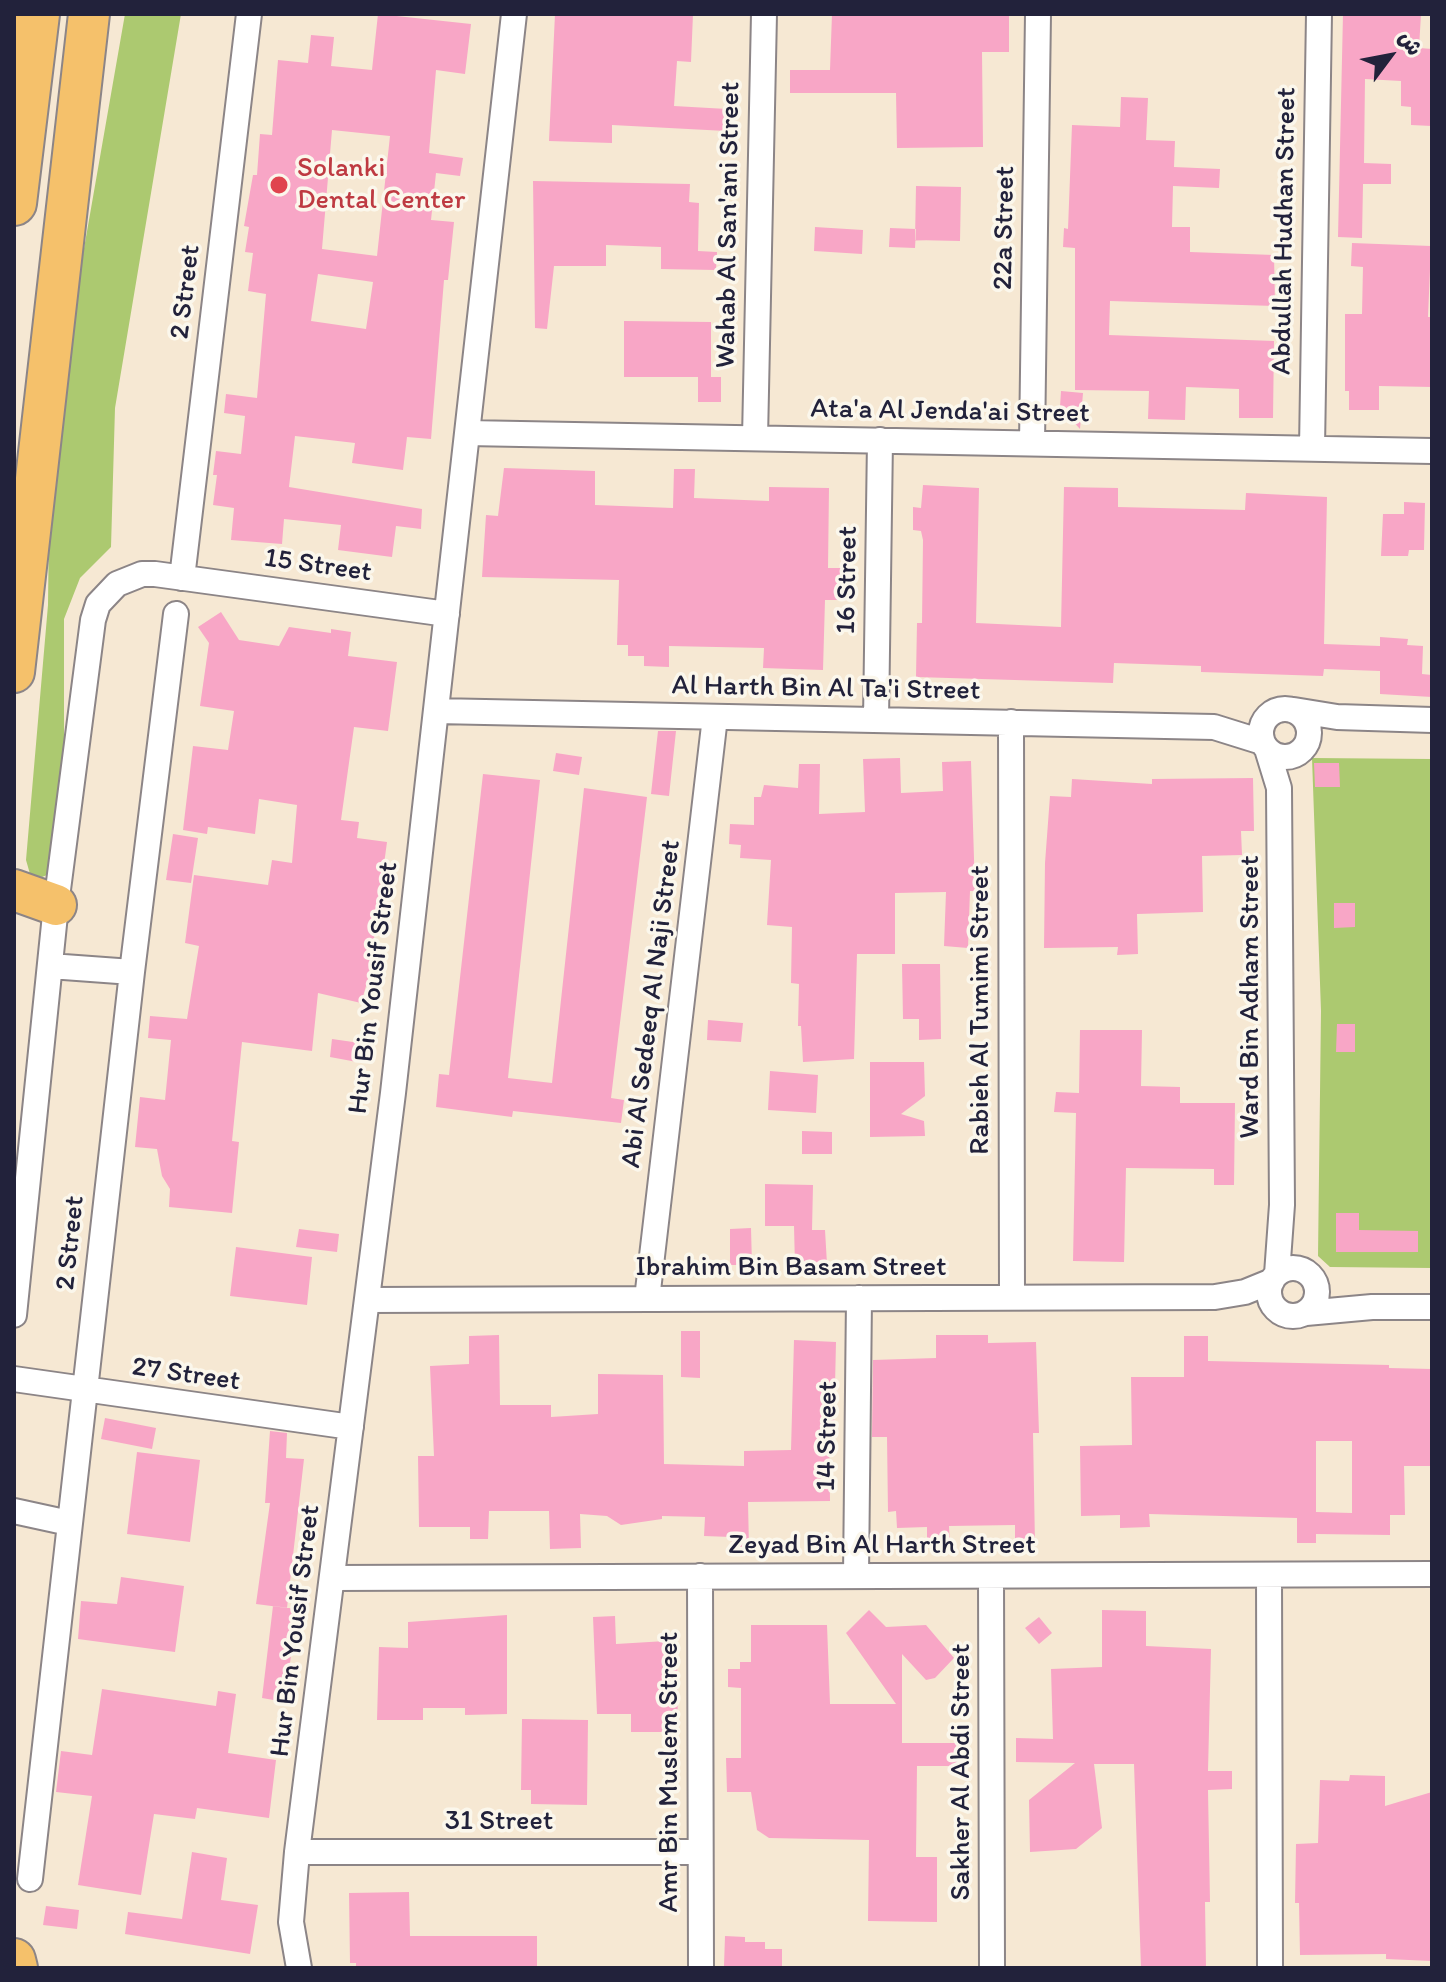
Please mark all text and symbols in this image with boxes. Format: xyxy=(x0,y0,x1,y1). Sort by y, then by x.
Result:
north arrow xyxy=(1350,16,1430,96)
text: ش xyxy=(1393,26,1429,60)
street label: Wahab Al San'ani Street xyxy=(710,81,748,369)
street label: Abdullah Hudhan Street xyxy=(1266,87,1304,375)
place label: Solanki Dental Center xyxy=(297,152,465,218)
street label: 22a Street xyxy=(987,166,1023,290)
marker: Solanki Dental Center xyxy=(268,174,290,196)
street label: 2 Street xyxy=(164,243,208,341)
street label: Ata'a Al Jenda'ai Street xyxy=(810,393,1090,431)
street label: 16 Street xyxy=(830,526,866,634)
street label: 15 Street xyxy=(262,542,374,590)
street label: Al Harth Bin Al Ta'i Street xyxy=(671,670,981,708)
street label: Abi Al Sedeeq Al Naji Street xyxy=(615,838,689,1170)
street label: Ward Bin Adham Street xyxy=(1234,855,1268,1139)
street label: Hur Bin Yousif Street xyxy=(342,860,406,1116)
street label: Rabieh Al Tumimi Street xyxy=(964,865,998,1155)
street label: 2 Street xyxy=(49,1194,93,1292)
street label: Ibrahim Bin Basam Street xyxy=(635,1251,947,1285)
street label: 27 Street xyxy=(130,1351,242,1399)
street label: 14 Street xyxy=(810,1381,846,1491)
street label: Hur Bin Yousif Street xyxy=(264,1503,328,1759)
street label: Zeyad Bin Al Harth Street xyxy=(728,1529,1036,1563)
street label: Amr Bin Muslem Street xyxy=(653,1632,687,1912)
street label: Sakher Al Abdi Street xyxy=(945,1644,979,1900)
street label: 31 Street xyxy=(445,1805,553,1839)

